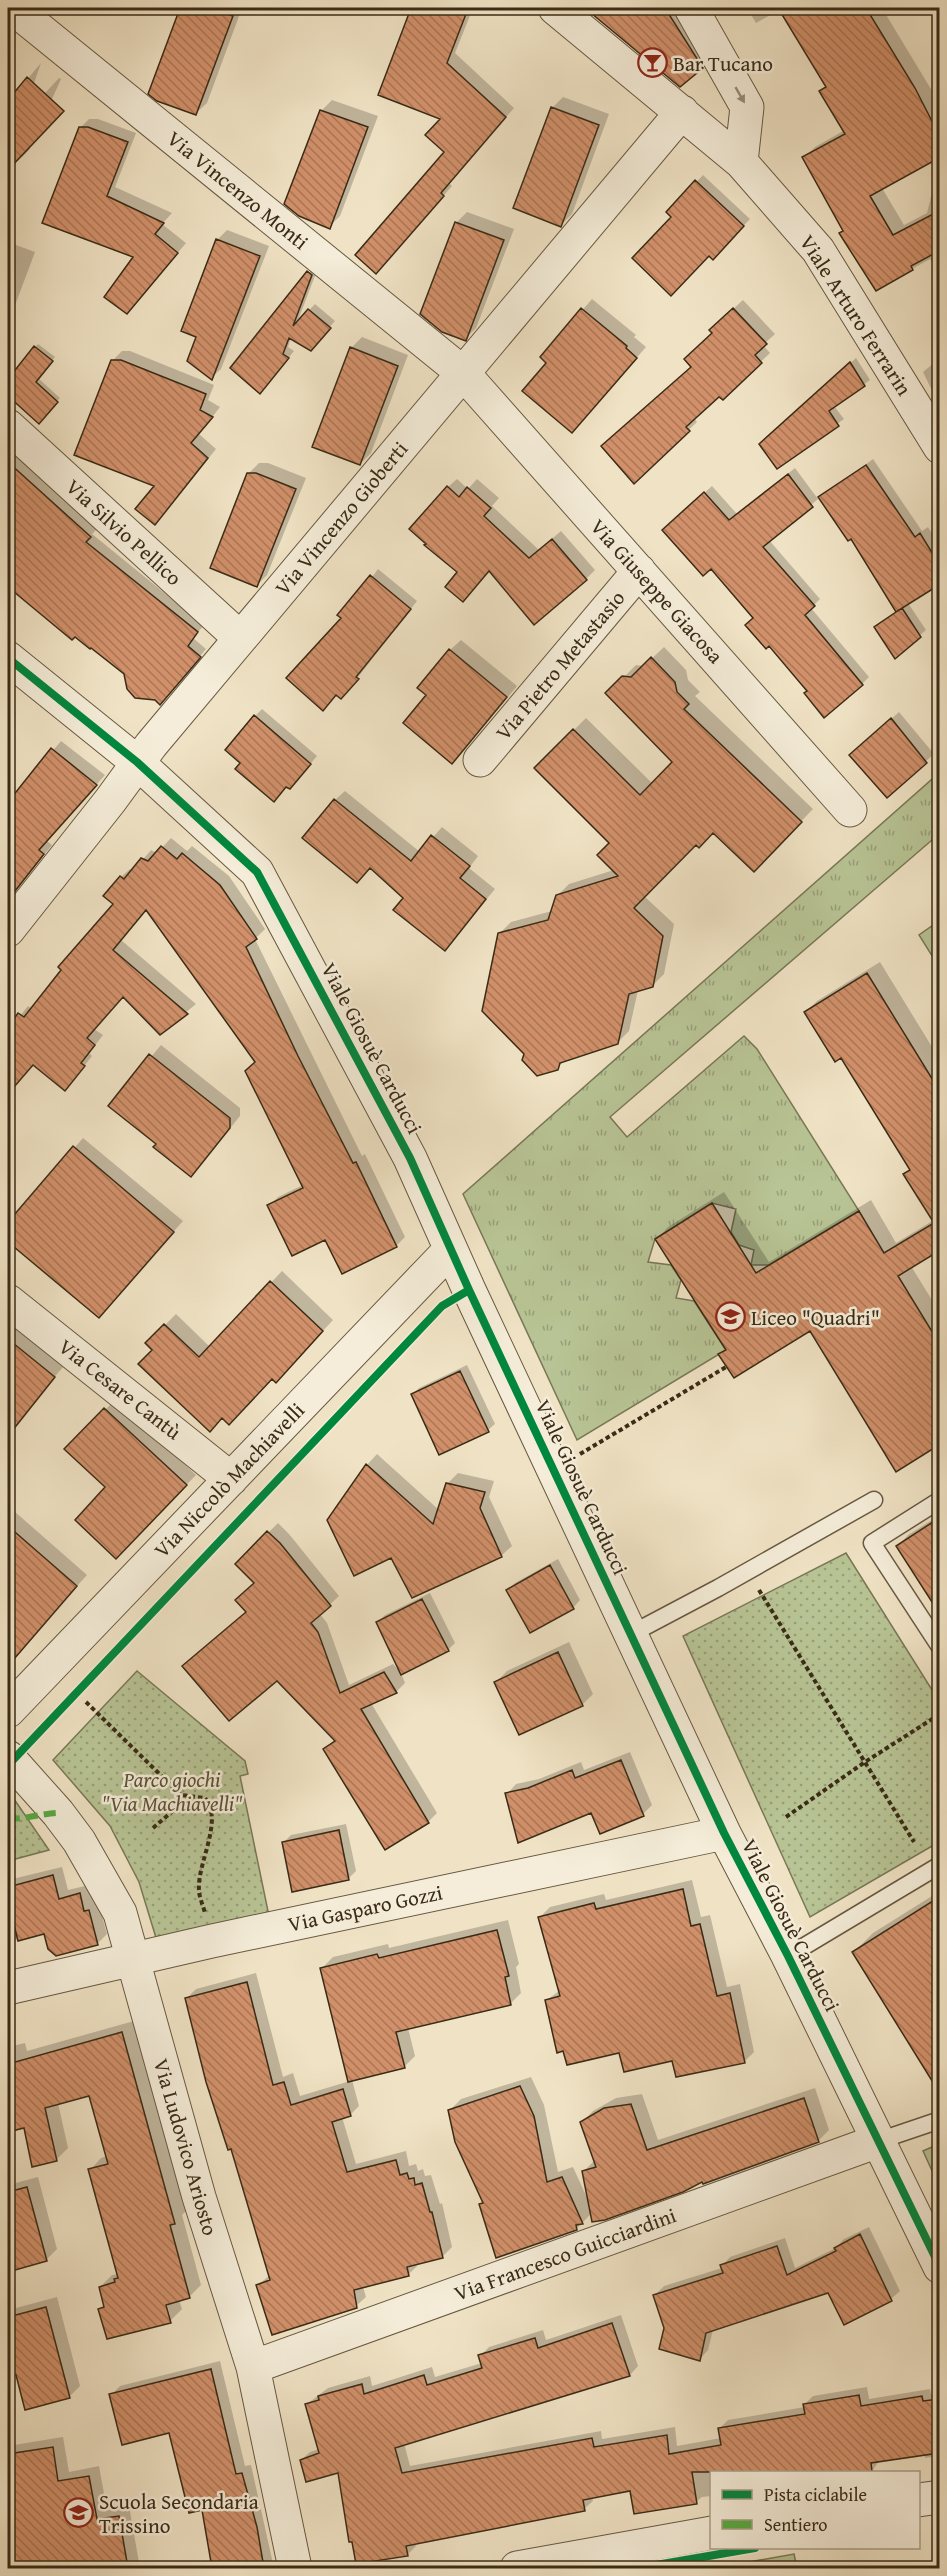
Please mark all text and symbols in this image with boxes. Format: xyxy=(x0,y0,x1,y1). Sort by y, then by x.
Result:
bar icon: Bar Tucano xyxy=(636,47,668,79)
place label: Bar Tucano xyxy=(673,48,773,79)
one-way arrow xyxy=(735,87,746,103)
street label: Via Vincenzo Monti xyxy=(161,123,316,257)
street label: Viale Arturo Ferrarin xyxy=(792,228,920,402)
street label: Via Vincenzo Gioberti xyxy=(267,434,415,602)
street label: Via Silvio Pellico xyxy=(59,471,189,593)
street label: Via Giuseppe Giacosa xyxy=(583,512,731,670)
street label: Via Pietro Metastasio xyxy=(488,583,632,747)
street label: Viale Giosuè Carducci xyxy=(314,957,430,1139)
school or university icon: Liceo "Quadri" xyxy=(714,1301,746,1333)
place label: Liceo "Quadri" xyxy=(751,1302,880,1333)
street label: Via Cesare Cantù xyxy=(52,1331,189,1447)
street label: Viale Giosuè Carducci xyxy=(528,1394,636,1580)
street label: Via Niccolò Machiavelli xyxy=(147,1395,312,1565)
park label: Parco giochi "Via Machiavelli" xyxy=(101,1764,243,1819)
street label: Viale Giosuè Carducci xyxy=(734,1833,848,2017)
street label: Via Gasparo Gozzi xyxy=(285,1876,445,1939)
street label: Via Ludovico Ariosto xyxy=(146,2055,226,2239)
street label: Via Francesco Guicciardini xyxy=(450,2199,680,2309)
legend xyxy=(710,2471,920,2549)
text: Pista ciclabile xyxy=(764,2481,867,2508)
place label: Scuola Secondaria Trissino xyxy=(99,2486,259,2541)
school or university icon: Scuola Secondaria Trissino xyxy=(62,2497,94,2529)
text: Sentiero xyxy=(764,2511,828,2538)

